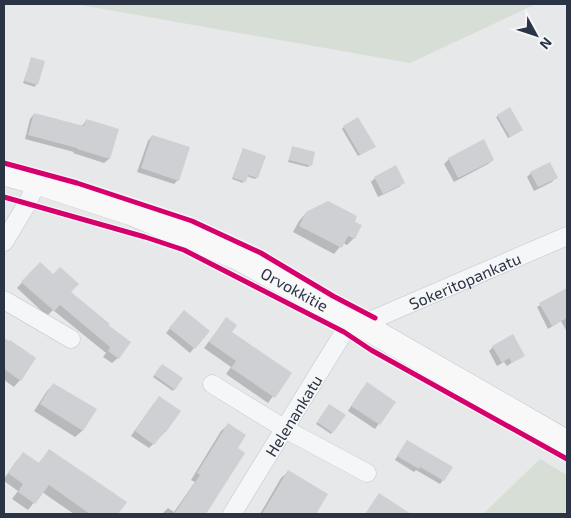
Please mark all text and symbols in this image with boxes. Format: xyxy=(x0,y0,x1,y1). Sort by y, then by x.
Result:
north arrow xyxy=(511,10,561,60)
text: N xyxy=(537,34,556,53)
street label: Sokeritopankatu xyxy=(406,248,523,312)
street label: Orvokkitie xyxy=(258,263,332,314)
street label: Helenankatu xyxy=(261,371,325,459)

